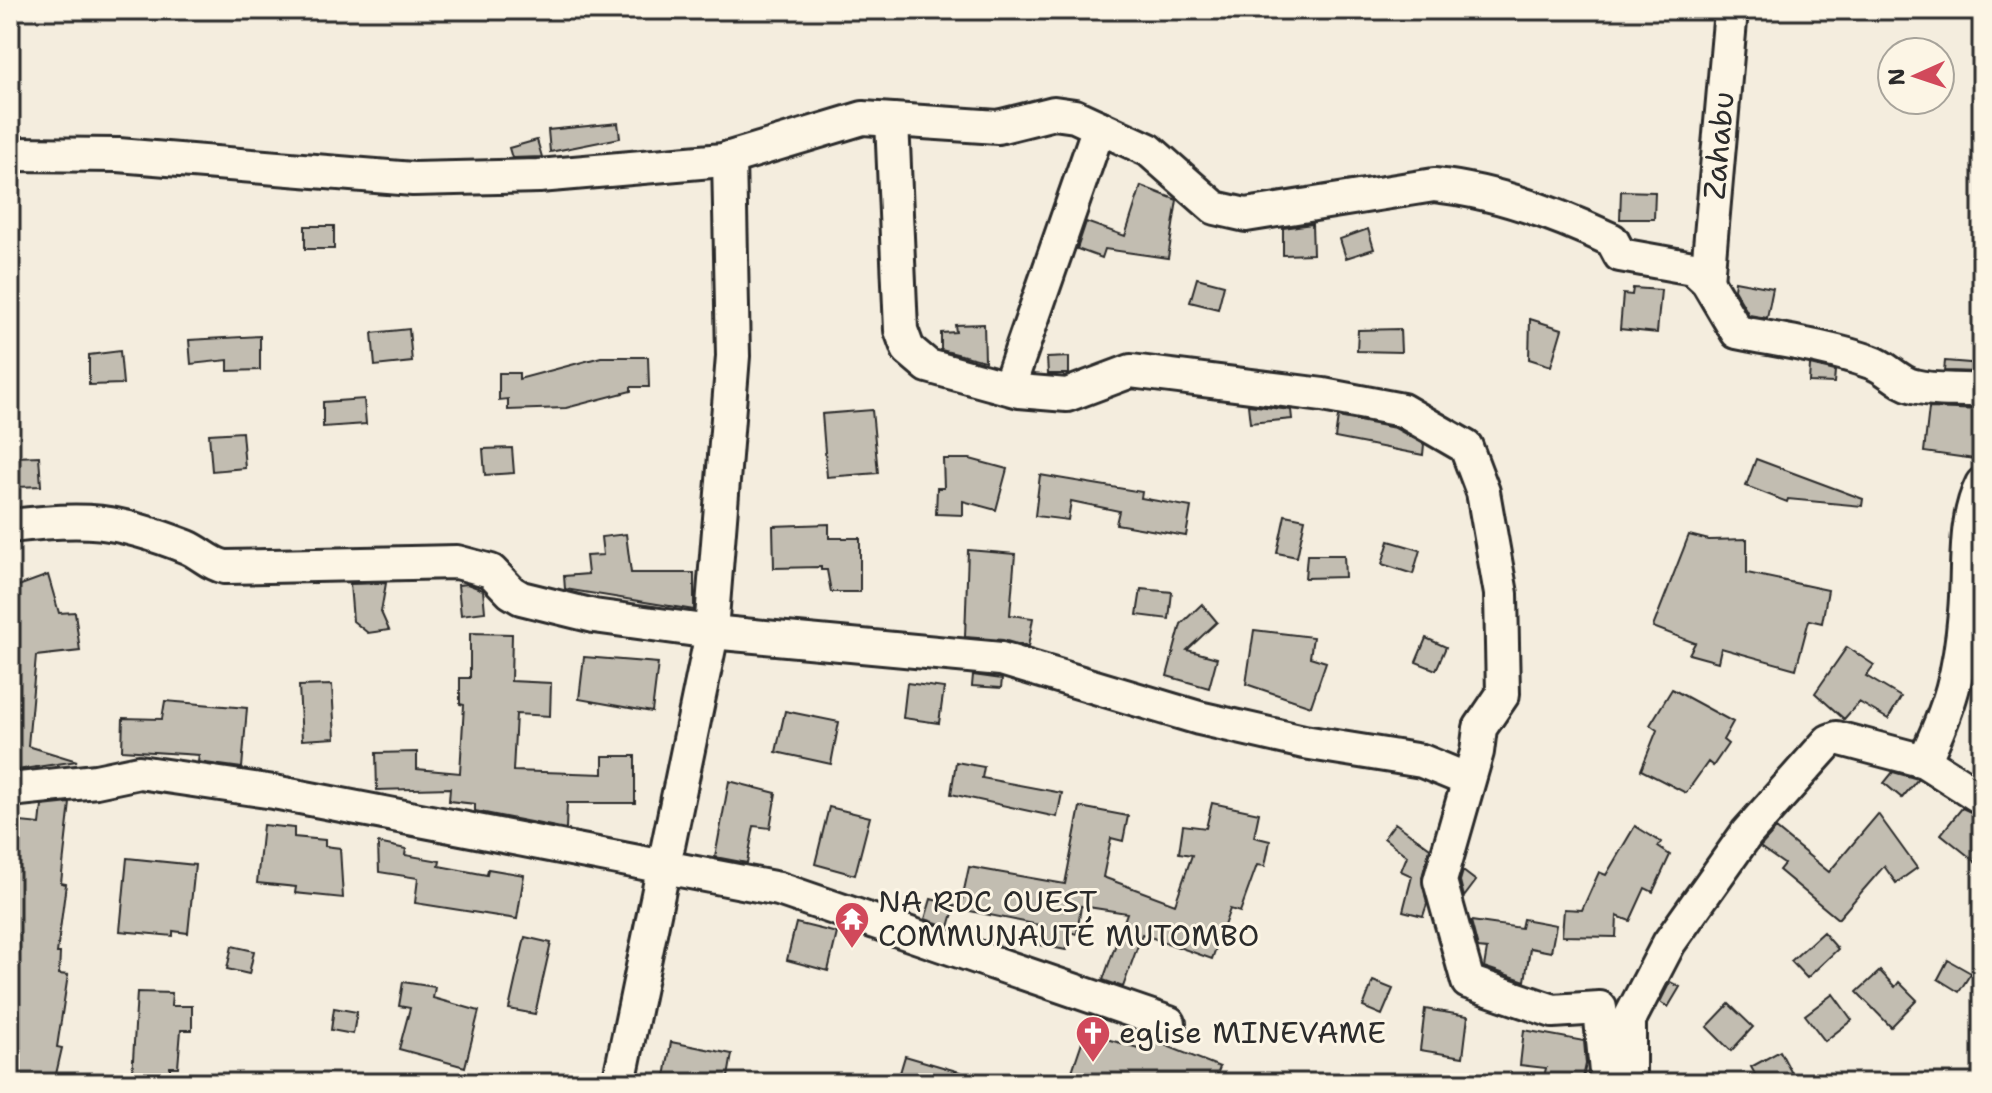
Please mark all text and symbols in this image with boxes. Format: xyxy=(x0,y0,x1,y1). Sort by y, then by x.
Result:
north arrow xyxy=(1876,36,1956,116)
text: N xyxy=(1882,68,1911,86)
street label: Zahabu xyxy=(1693,90,1744,201)
place label: NA RDC OUEST COMMUNAUTÉ MUTOMBO xyxy=(878,881,1259,956)
temple icon: NA RDC OUEST COMMUNAUTÉ MUTOMBO xyxy=(833,900,871,950)
place label: eglise MINEVAME xyxy=(1119,1012,1386,1053)
church icon: eglise MINEVAME xyxy=(1074,1014,1112,1064)

